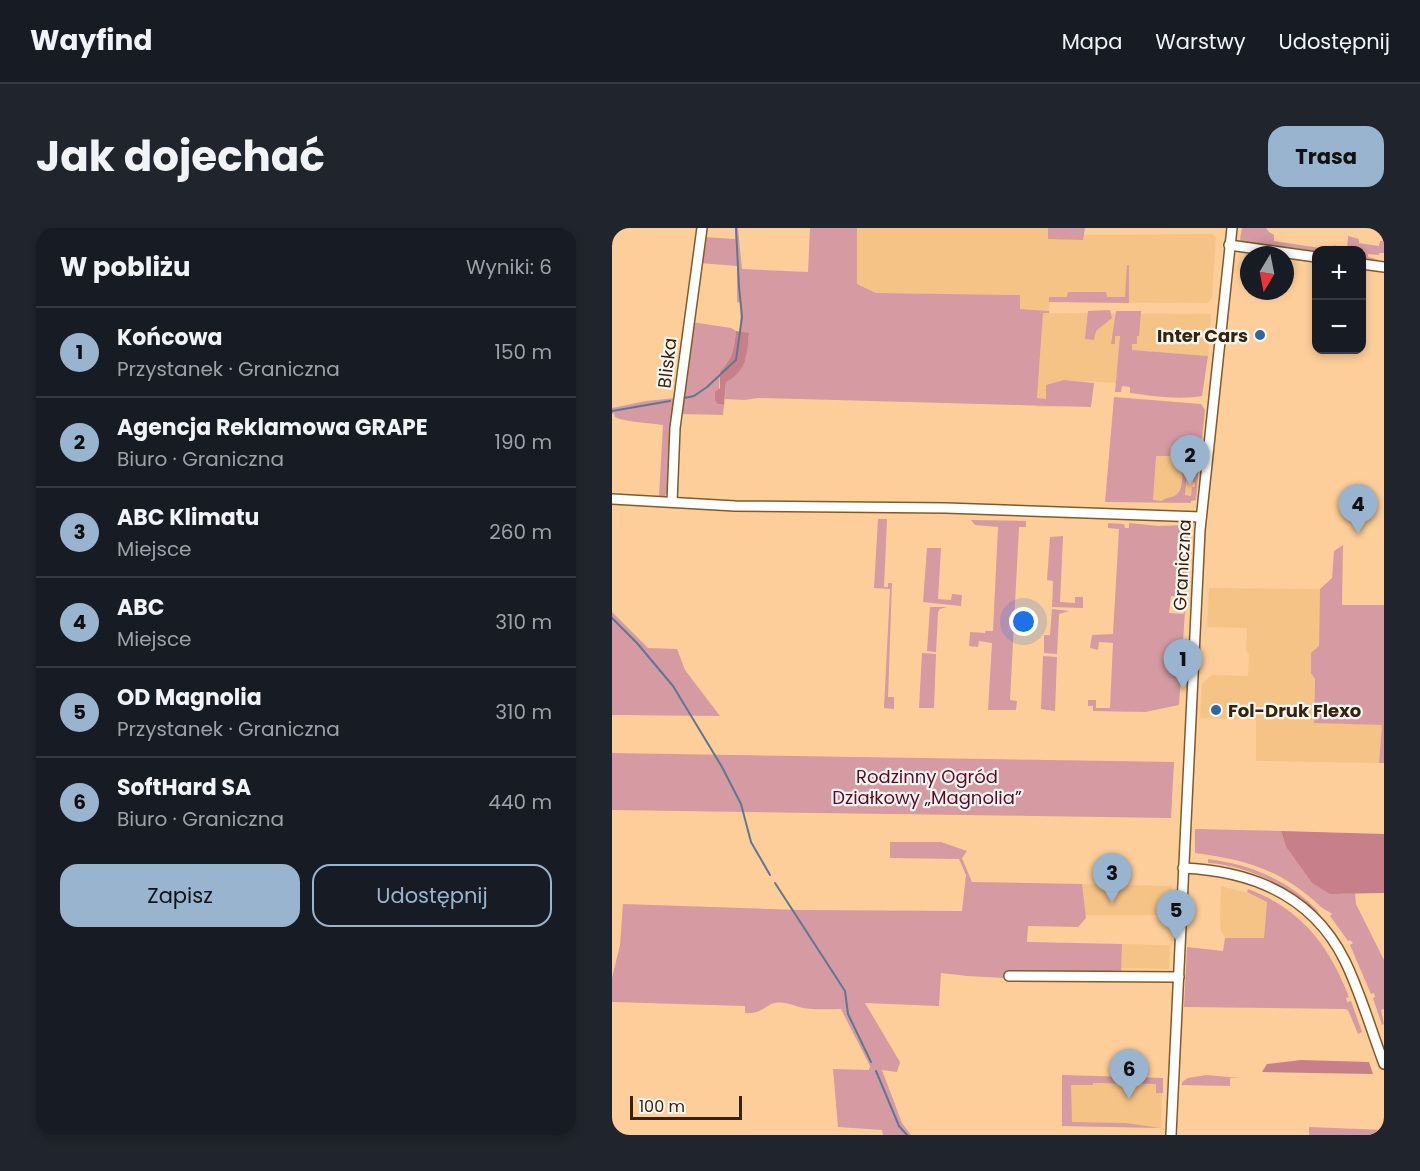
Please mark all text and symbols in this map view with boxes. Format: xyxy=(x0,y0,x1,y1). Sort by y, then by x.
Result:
text: Wayfind xyxy=(30,21,152,60)
text: Mapa xyxy=(1062,27,1122,56)
text: Warstwy xyxy=(1155,27,1246,56)
text: Udostępnij xyxy=(1279,27,1390,56)
button: Trasa xyxy=(1268,126,1384,187)
text: Jak dojechać xyxy=(36,127,325,186)
north arrow xyxy=(1240,246,1294,300)
map controls xyxy=(1312,246,1366,354)
button: + xyxy=(1312,246,1366,300)
text: W pobliżu xyxy=(60,249,191,285)
text: Wyniki: 6 xyxy=(466,253,552,281)
button: − xyxy=(1312,300,1366,354)
text: Końcowa xyxy=(117,322,223,353)
place label: Inter Cars xyxy=(1157,323,1248,348)
marker: Inter Cars xyxy=(1253,328,1267,342)
street label: Bliska xyxy=(652,336,682,390)
text: 1 xyxy=(76,338,83,366)
text: 150 m xyxy=(495,338,552,366)
text: Przystanek · Graniczna xyxy=(117,355,340,383)
text: Agencja Reklamowa GRAPE xyxy=(117,412,428,443)
text: 2 xyxy=(74,428,85,456)
text: 190 m xyxy=(495,428,552,456)
pin: 2 xyxy=(1170,436,1210,485)
text: Biuro · Graniczna xyxy=(117,445,284,473)
pin: 4 xyxy=(1338,484,1378,534)
text: ABC Klimatu xyxy=(117,502,259,533)
text: 3 xyxy=(73,518,86,546)
text: 260 m xyxy=(489,518,552,546)
street label: Graniczna xyxy=(1167,519,1197,611)
text: Miejsce xyxy=(117,535,191,563)
text: ABC xyxy=(117,592,164,623)
your location xyxy=(1009,607,1038,636)
text: 4 xyxy=(73,608,86,636)
text: 310 m xyxy=(495,608,552,636)
text: Miejsce xyxy=(117,625,191,653)
pin: 1 xyxy=(1164,640,1202,689)
text: OD Magnolia xyxy=(117,682,262,713)
text: 5 xyxy=(73,698,86,726)
text: 310 m xyxy=(495,698,552,726)
place label: Fol-Druk Flexo xyxy=(1228,698,1361,723)
marker: Fol-Druk Flexo xyxy=(1209,703,1223,717)
text: Przystanek · Graniczna xyxy=(117,715,340,743)
park label: Rodzinny Ogród Działkowy „Magnolia” xyxy=(832,764,1022,810)
text: SoftHard SA xyxy=(117,772,251,803)
text: 6 xyxy=(73,788,86,816)
text: 440 m xyxy=(488,788,552,816)
text: Biuro · Graniczna xyxy=(117,805,284,833)
pin: 3 xyxy=(1092,854,1132,903)
button: Zapisz xyxy=(60,864,300,927)
button: Udostępnij xyxy=(312,864,552,927)
pin: 5 xyxy=(1156,890,1196,940)
pin: 6 xyxy=(1110,1050,1148,1099)
scale bar xyxy=(630,1093,742,1120)
text: 100 m xyxy=(639,1095,685,1118)

